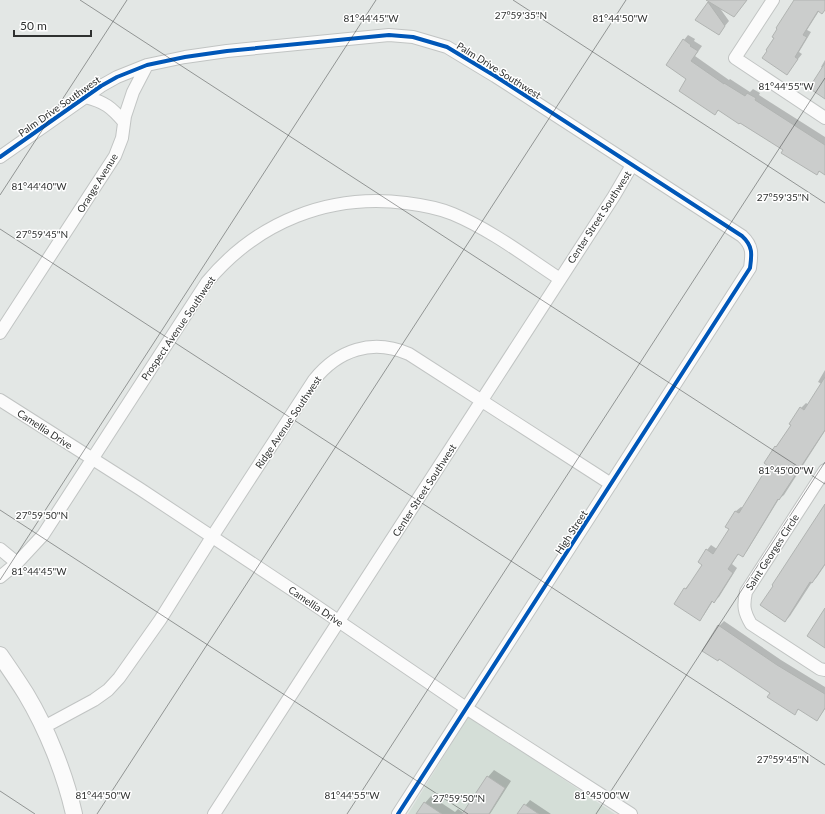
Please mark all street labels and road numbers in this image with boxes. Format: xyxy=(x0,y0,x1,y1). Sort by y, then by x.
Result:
street label: Palm Drive Southwest xyxy=(455,39,544,101)
street label: Palm Drive Southwest xyxy=(16,73,103,139)
street label: Orange Avenue xyxy=(74,151,120,215)
street label: Center Street Southwest xyxy=(565,168,634,265)
street label: Prospect Avenue Southwest xyxy=(139,273,218,382)
street label: Ridge Avenue Southwest xyxy=(252,373,324,471)
street label: Camellia Drive xyxy=(15,407,75,451)
street label: Center Street Southwest xyxy=(390,441,459,538)
street label: High Street xyxy=(552,508,590,556)
street label: Saint Georges Circle xyxy=(743,512,801,592)
street label: Camellia Drive xyxy=(286,583,346,629)

